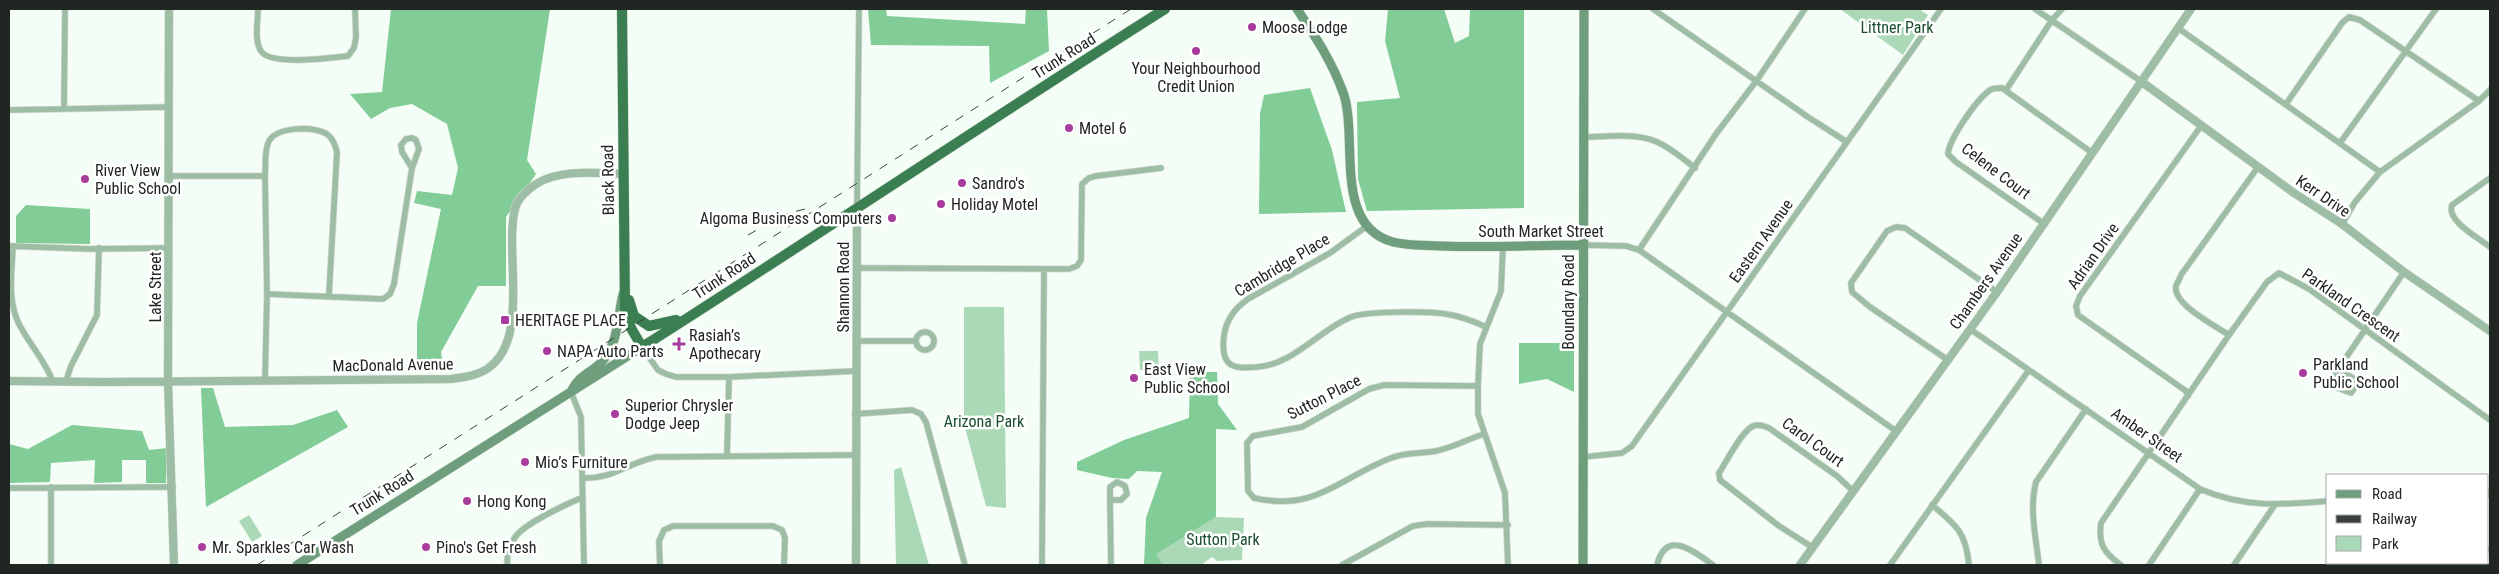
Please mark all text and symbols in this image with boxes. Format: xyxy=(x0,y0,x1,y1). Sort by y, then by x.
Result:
place label: Moose Lodge xyxy=(1262,18,1348,37)
park label: Littner Park xyxy=(1860,18,1934,37)
marker: Moose Lodge xyxy=(1246,21,1258,33)
street label: Trunk Road xyxy=(1029,29,1099,83)
marker: Your Neighbourhood Credit Union xyxy=(1190,45,1202,57)
place label: Your Neighbourhood Credit Union xyxy=(1131,59,1261,96)
place label: Motel 6 xyxy=(1079,119,1127,138)
marker: Motel 6 xyxy=(1063,122,1075,134)
street label: Celene Court xyxy=(1958,139,2034,203)
street label: Black Road xyxy=(598,145,618,215)
place label: River View Public School xyxy=(95,161,181,198)
street label: Kerr Drive xyxy=(2292,171,2354,221)
marker: River View Public School xyxy=(79,173,91,185)
place label: Sandro's xyxy=(972,174,1025,193)
marker: Sandro's xyxy=(956,177,968,189)
place label: Holiday Motel xyxy=(951,195,1038,214)
street label: Eastern Avenue xyxy=(1725,196,1797,286)
marker: Holiday Motel xyxy=(935,198,947,210)
place label: Algoma Business Computers xyxy=(700,209,882,228)
marker: Algoma Business Computers xyxy=(886,212,898,224)
street label: Adrian Drive xyxy=(2063,219,2123,293)
street label: South Market Street xyxy=(1478,222,1604,241)
street label: Cambridge Place xyxy=(1231,229,1333,301)
street label: Chambers Avenue xyxy=(1946,229,2026,333)
street label: Shannon Road xyxy=(834,242,853,332)
street label: Trunk Road xyxy=(689,249,759,303)
street label: Lake Street xyxy=(146,251,165,323)
street label: Boundary Road xyxy=(1559,254,1578,350)
street label: Parkland Crescent xyxy=(2298,264,2404,346)
place label: HERITAGE PLACE xyxy=(515,311,626,330)
marker: HERITAGE PLACE xyxy=(499,314,511,326)
place label: Rasiah’s Apothecary xyxy=(689,326,761,363)
marker: Rasiah’s Apothecary xyxy=(673,338,685,350)
place label: NAPA Auto Parts xyxy=(557,342,664,361)
marker: NAPA Auto Parts xyxy=(541,345,553,357)
street label: MacDonald Avenue xyxy=(332,354,454,376)
place label: Parkland Public School xyxy=(2313,355,2399,392)
place label: East View Public School xyxy=(1144,360,1230,397)
marker: Parkland Public School xyxy=(2297,367,2309,379)
street label: Sutton Place xyxy=(1284,370,1364,424)
marker: East View Public School xyxy=(1128,372,1140,384)
place label: Superior Chrysler Dodge Jeep xyxy=(625,396,733,433)
street label: Amber Street xyxy=(2108,403,2187,467)
marker: Superior Chrysler Dodge Jeep xyxy=(609,408,621,420)
park label: Arizona Park xyxy=(944,412,1025,431)
street label: Carol Court xyxy=(1778,413,1848,471)
place label: Mio’s Furniture xyxy=(535,453,628,472)
marker: Mio’s Furniture xyxy=(519,456,531,468)
street label: Trunk Road xyxy=(347,466,417,520)
legend xyxy=(2326,474,2489,564)
text: Road xyxy=(2372,485,2402,503)
place label: Hong Kong xyxy=(477,492,546,511)
marker: Hong Kong xyxy=(461,495,473,507)
text: Railway xyxy=(2372,510,2417,528)
park label: Sutton Park xyxy=(1186,530,1260,549)
text: Park xyxy=(2372,535,2399,553)
place label: Mr. Sparkles Car Wash xyxy=(212,538,354,557)
place label: Pino's Get Fresh xyxy=(436,538,537,557)
marker: Mr. Sparkles Car Wash xyxy=(196,541,208,553)
marker: Pino's Get Fresh xyxy=(420,541,432,553)

